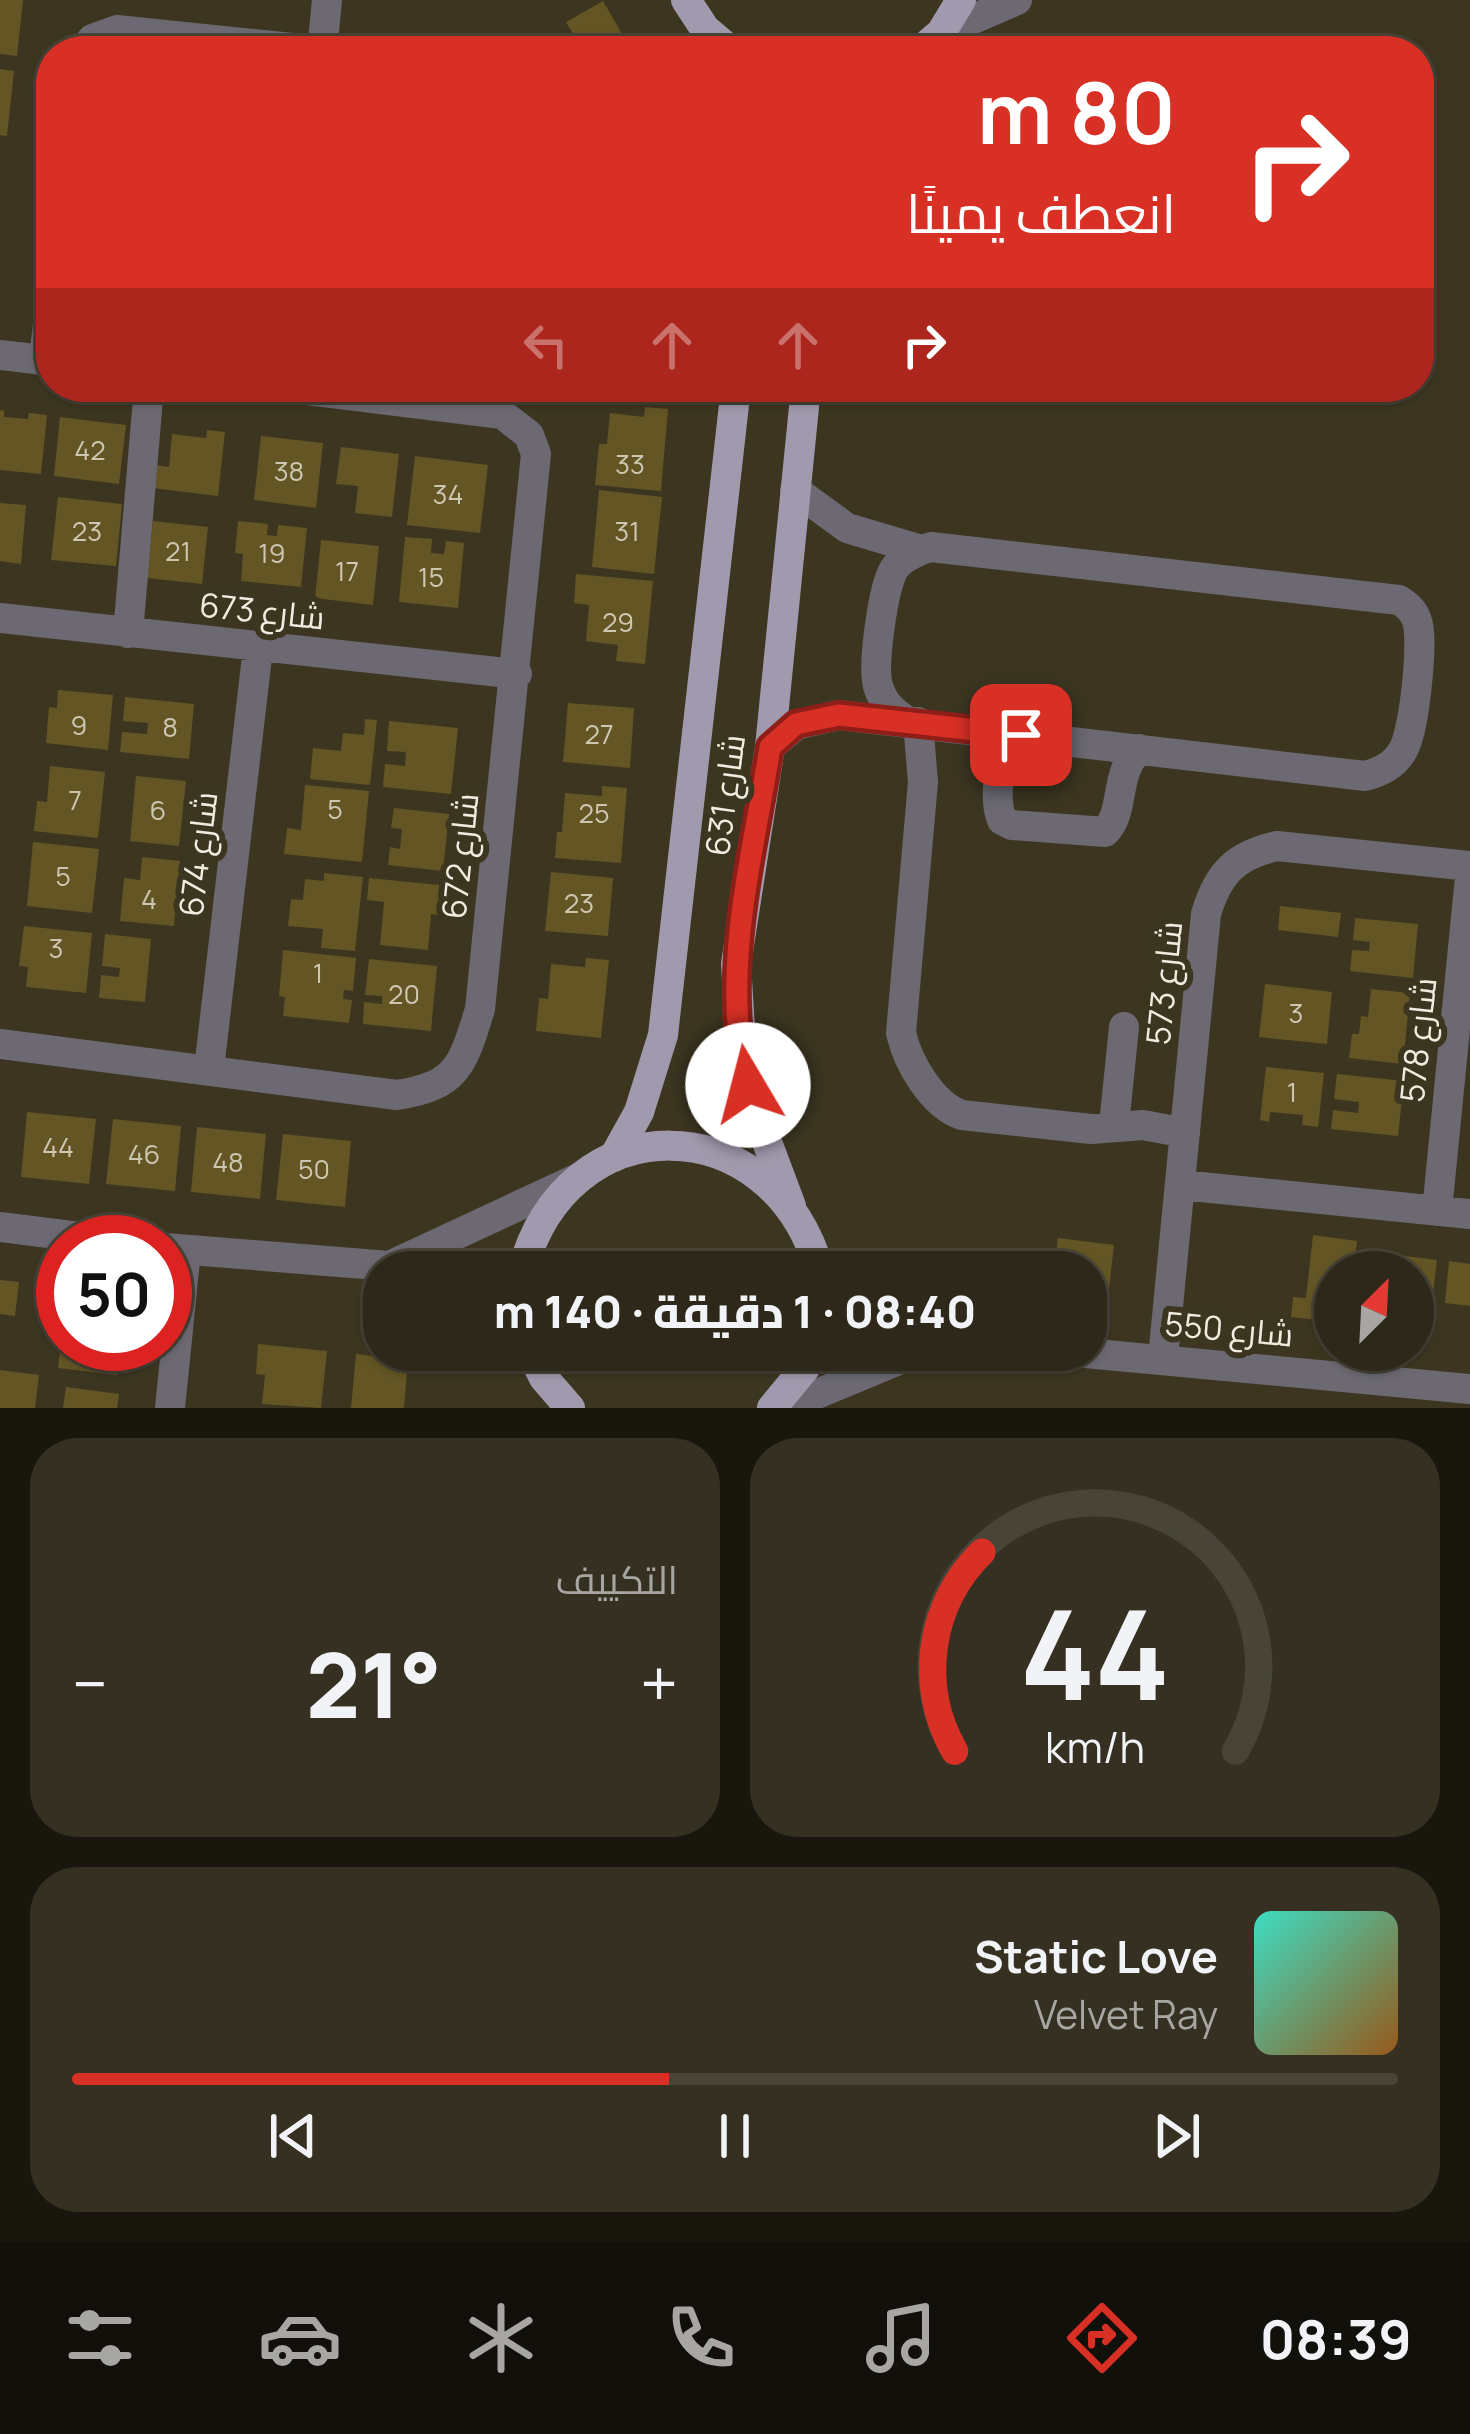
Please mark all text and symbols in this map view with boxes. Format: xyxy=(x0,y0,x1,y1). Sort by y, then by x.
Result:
text: 80 m xyxy=(977,54,1176,169)
icon: right xyxy=(1218,84,1374,240)
text: انعطف يمينًا xyxy=(906,175,1176,249)
icon: left xyxy=(513,312,579,378)
icon: ahead xyxy=(639,312,705,378)
icon: ahead xyxy=(765,312,831,378)
icon: right xyxy=(891,312,957,378)
house number: 42 xyxy=(74,431,106,468)
house number: 33 xyxy=(615,445,645,482)
house number: 38 xyxy=(274,452,304,489)
house number: 34 xyxy=(433,475,463,512)
house number: 23 xyxy=(72,512,102,549)
house number: 31 xyxy=(614,512,640,549)
house number: 21 xyxy=(165,532,191,569)
house number: 19 xyxy=(258,534,286,571)
house number: 17 xyxy=(335,552,359,589)
house number: 15 xyxy=(418,558,444,595)
street label: شارع 673 xyxy=(197,582,327,640)
house number: 29 xyxy=(602,603,634,640)
pin xyxy=(970,684,1072,786)
icon: arrive xyxy=(988,702,1054,768)
house number: 9 xyxy=(71,706,87,743)
house number: 8 xyxy=(162,708,178,745)
house number: 27 xyxy=(585,715,613,752)
street label: شارع 631 xyxy=(694,731,756,859)
house number: 7 xyxy=(68,781,82,818)
street label: شارع 674 xyxy=(168,789,228,919)
house number: 5 xyxy=(327,790,343,827)
house number: 6 xyxy=(150,791,166,828)
street label: شارع 672 xyxy=(431,791,489,921)
house number: 25 xyxy=(579,794,609,831)
house number: 5 xyxy=(55,857,71,894)
house number: 4 xyxy=(141,880,157,917)
house number: 23 xyxy=(564,884,594,921)
street label: شارع 573 xyxy=(1135,919,1193,1047)
house number: 3 xyxy=(49,929,63,966)
house number: 1 xyxy=(313,954,323,991)
house number: 20 xyxy=(388,975,420,1012)
street label: شارع 578 xyxy=(1389,975,1447,1105)
house number: 3 xyxy=(1289,994,1303,1031)
position arrow xyxy=(685,1022,811,1148)
house number: 1 xyxy=(1287,1073,1297,1110)
house number: 44 xyxy=(42,1128,74,1165)
house number: 46 xyxy=(128,1135,160,1172)
house number: 48 xyxy=(212,1143,244,1180)
house number: 50 xyxy=(298,1150,330,1187)
speed limit sign: 50 xyxy=(36,1215,192,1371)
north arrow xyxy=(1314,1251,1434,1371)
map controls xyxy=(1314,1251,1434,1371)
text: 08:40 · 1 دقيقة · 140 m xyxy=(494,1280,976,1342)
street label: شارع 550 xyxy=(1163,1300,1295,1358)
text: التكييف xyxy=(556,1552,678,1606)
text: 44 xyxy=(1020,1567,1170,1737)
text: 21° xyxy=(306,1622,442,1745)
text: − xyxy=(72,1638,108,1728)
text: + xyxy=(640,1638,678,1728)
text: km/h xyxy=(1045,1716,1145,1775)
text: Static Love xyxy=(974,1925,1218,1987)
text: Velvet Ray xyxy=(1034,1987,1218,2041)
icon: previous xyxy=(260,2103,326,2169)
icon: pause xyxy=(702,2103,768,2169)
icon: next xyxy=(1144,2103,1210,2169)
icon: filters xyxy=(58,2296,142,2380)
icon: car xyxy=(258,2296,342,2380)
icon: climate xyxy=(459,2296,543,2380)
icon: phone xyxy=(659,2296,743,2380)
icon: music xyxy=(859,2296,943,2380)
icon: directions xyxy=(1060,2296,1144,2380)
text: 08:39 xyxy=(1260,2301,1412,2375)

